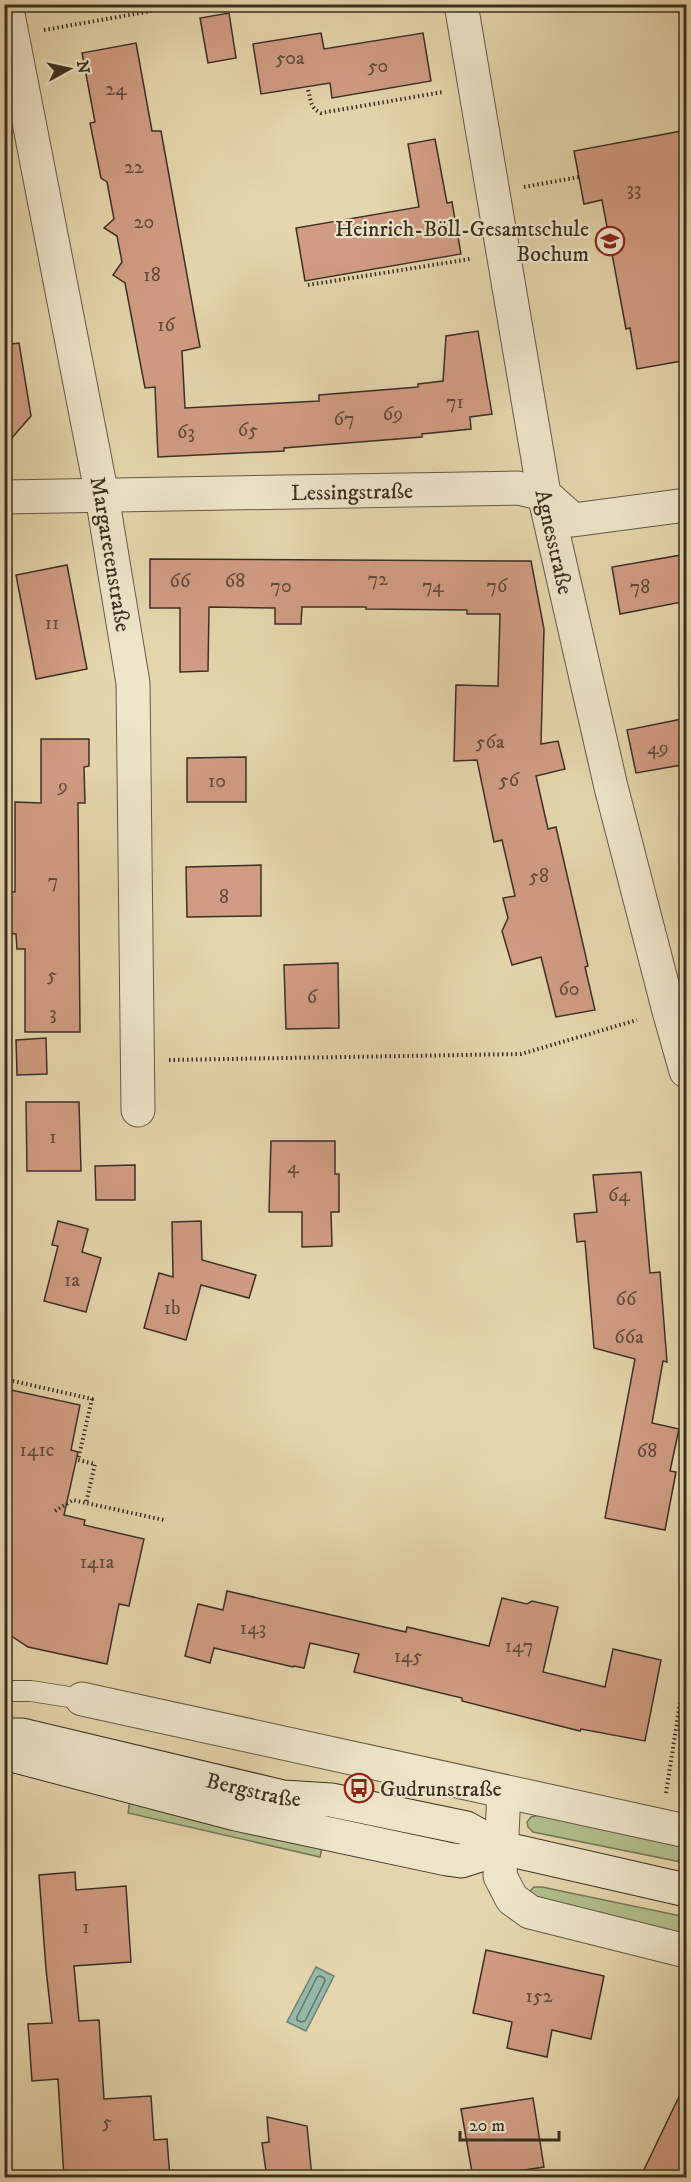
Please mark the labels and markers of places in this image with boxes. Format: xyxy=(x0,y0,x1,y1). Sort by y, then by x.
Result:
place label: Heinrich-Böll-Gesamtschule Bochum xyxy=(335,216,589,268)
school or university icon: Heinrich-Böll-Gesamtschule Bochum xyxy=(594,225,626,257)
bus stop icon: Gudrunstraße xyxy=(343,1772,375,1804)
place label: Gudrunstraße xyxy=(380,1776,502,1803)

